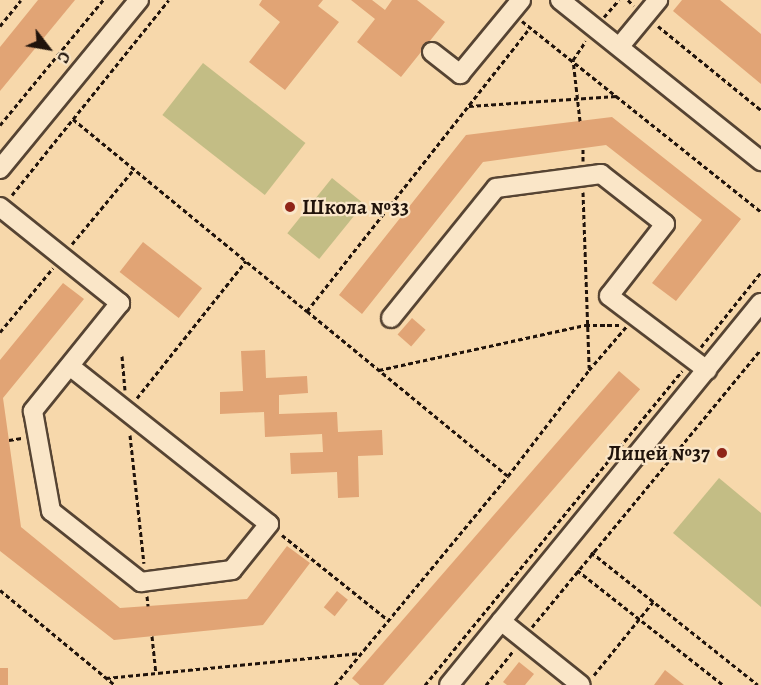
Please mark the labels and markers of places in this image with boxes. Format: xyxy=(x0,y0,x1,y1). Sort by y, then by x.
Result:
place label: Школа №33 xyxy=(302,194,409,220)
marker: Школа №33 xyxy=(283,200,297,214)
place label: Лицей №37 xyxy=(607,440,710,466)
marker: Лицей №37 xyxy=(715,446,729,460)

